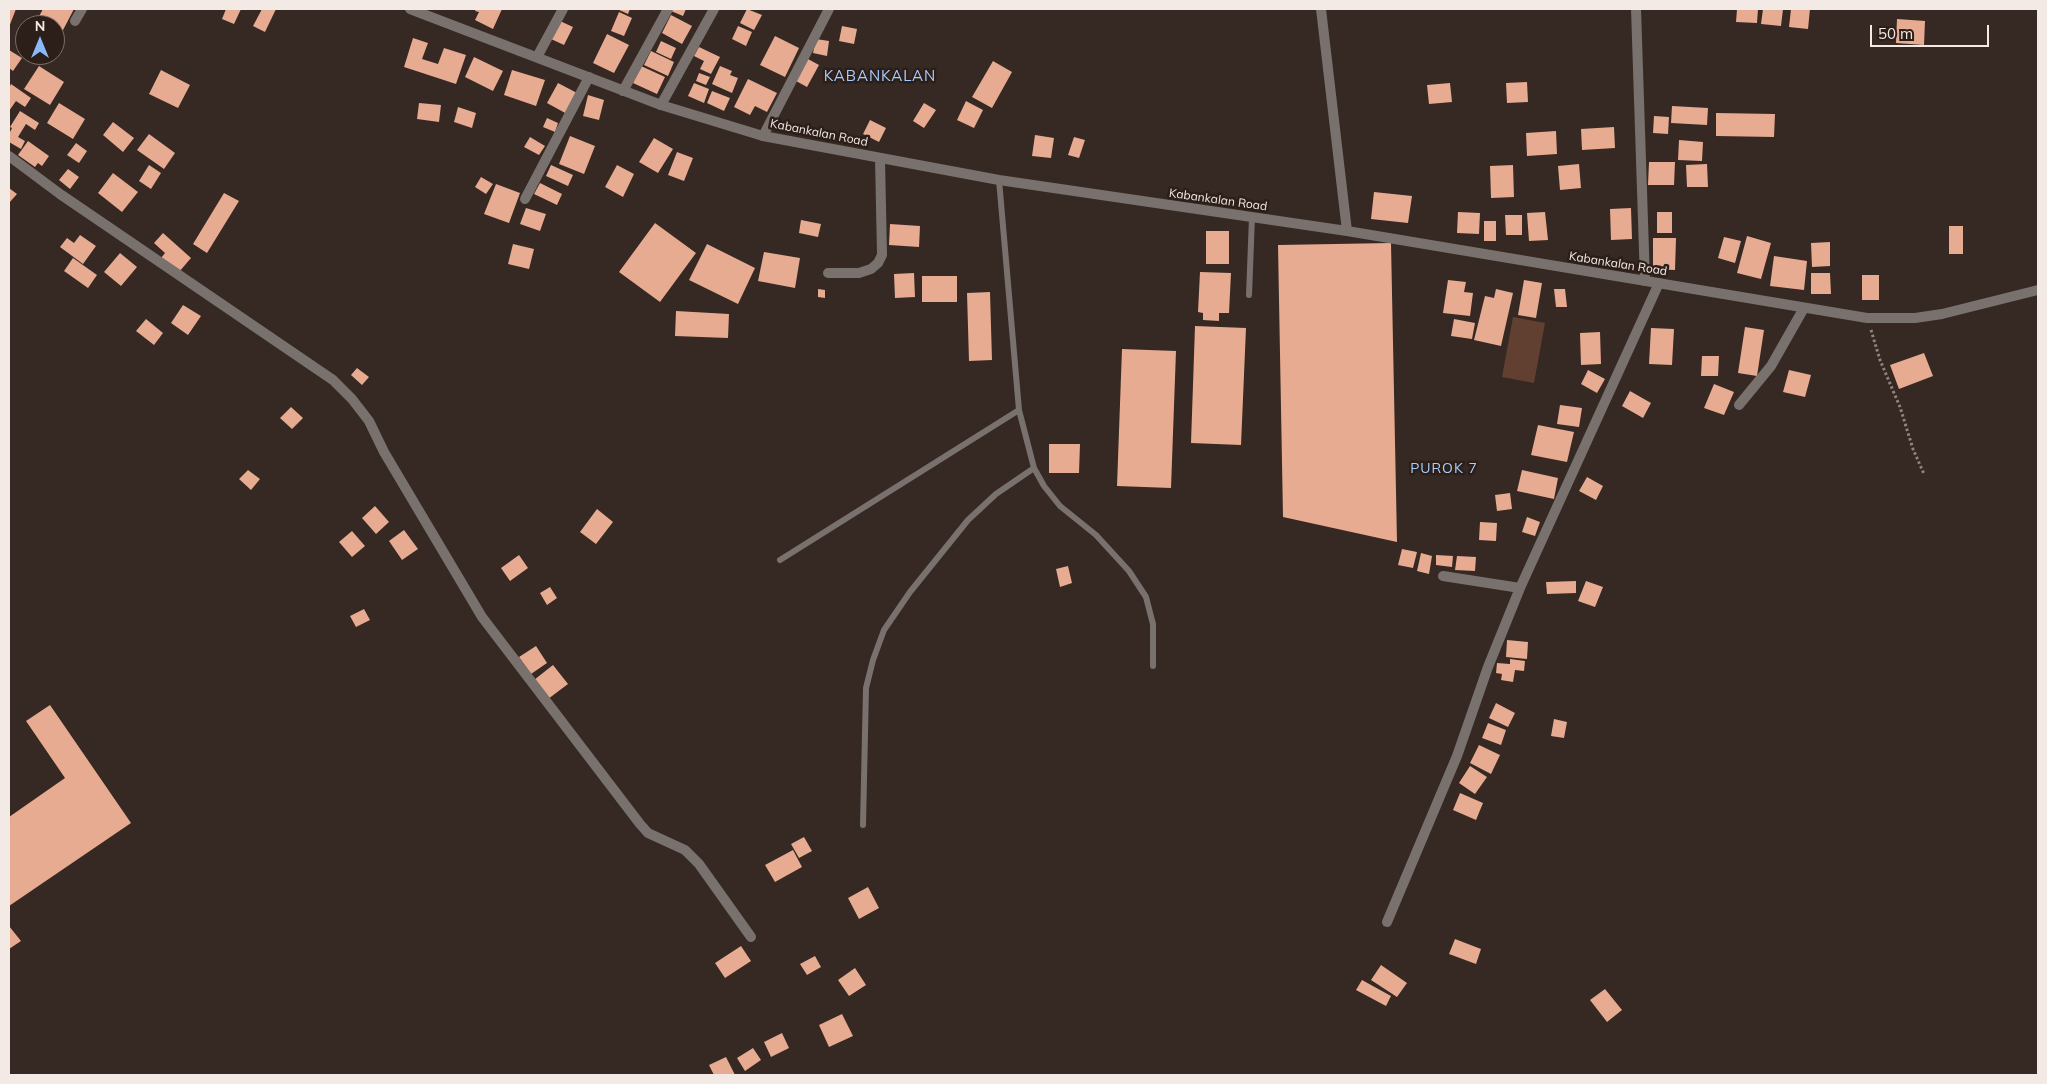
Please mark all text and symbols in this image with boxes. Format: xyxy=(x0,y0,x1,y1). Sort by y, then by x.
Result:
north arrow xyxy=(15,15,65,65)
scale bar xyxy=(1872,15,1991,47)
text: N xyxy=(35,17,45,35)
text: 50 m xyxy=(1878,24,1913,43)
district label: KABANKALAN xyxy=(822,67,938,85)
street label: Kabankalan Road xyxy=(769,116,869,150)
street label: Kabankalan Road xyxy=(1168,186,1268,214)
street label: Kabankalan Road xyxy=(1568,249,1668,279)
district label: PUROK 7 xyxy=(1409,461,1479,477)

